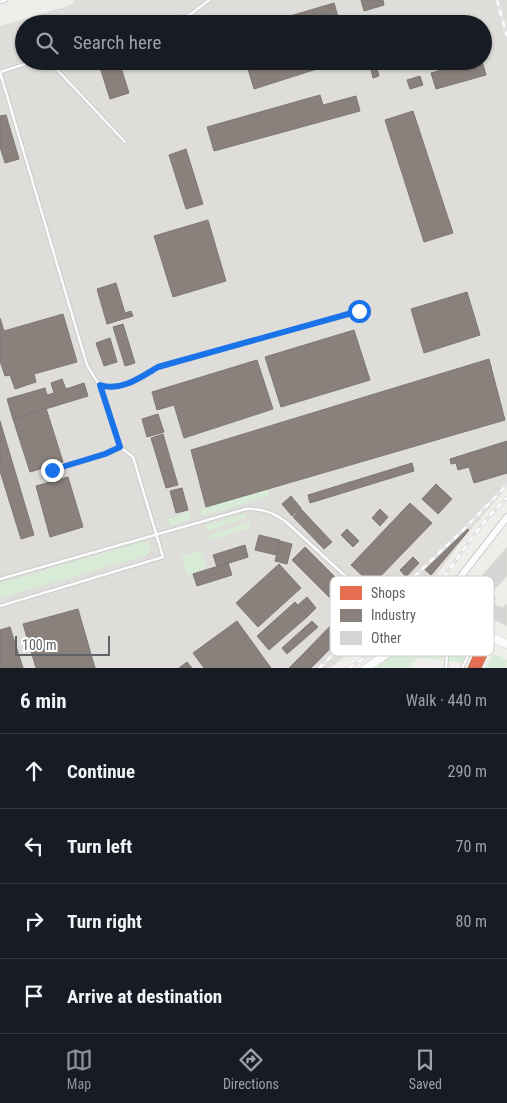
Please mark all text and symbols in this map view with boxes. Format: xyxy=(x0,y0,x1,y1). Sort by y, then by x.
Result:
search box xyxy=(15,15,492,70)
icon: search xyxy=(33,29,61,57)
text: Search here xyxy=(73,31,161,54)
route start xyxy=(348,300,371,323)
route end xyxy=(41,459,64,482)
legend xyxy=(330,576,494,656)
text: Shops xyxy=(371,585,405,601)
text: Industry xyxy=(371,607,416,623)
text: Other xyxy=(371,630,401,646)
scale bar xyxy=(15,633,110,656)
text: 100 m xyxy=(22,637,57,653)
text: 6 min xyxy=(20,689,67,713)
text: Walk · 440 m xyxy=(406,691,487,710)
icon: ahead xyxy=(20,757,48,785)
text: Continue xyxy=(67,760,135,783)
text: 290 m xyxy=(448,762,487,781)
icon: left xyxy=(20,832,48,860)
text: Turn left xyxy=(67,835,132,858)
text: 70 m xyxy=(455,837,487,856)
icon: right xyxy=(20,907,48,935)
text: Turn right xyxy=(67,910,142,933)
text: 80 m xyxy=(455,912,487,931)
icon: arrive xyxy=(20,982,48,1010)
text: Arrive at destination xyxy=(67,985,222,1008)
tab: Map xyxy=(65,1046,93,1092)
tab: Directions xyxy=(223,1046,279,1092)
tab: Saved xyxy=(409,1046,442,1092)

